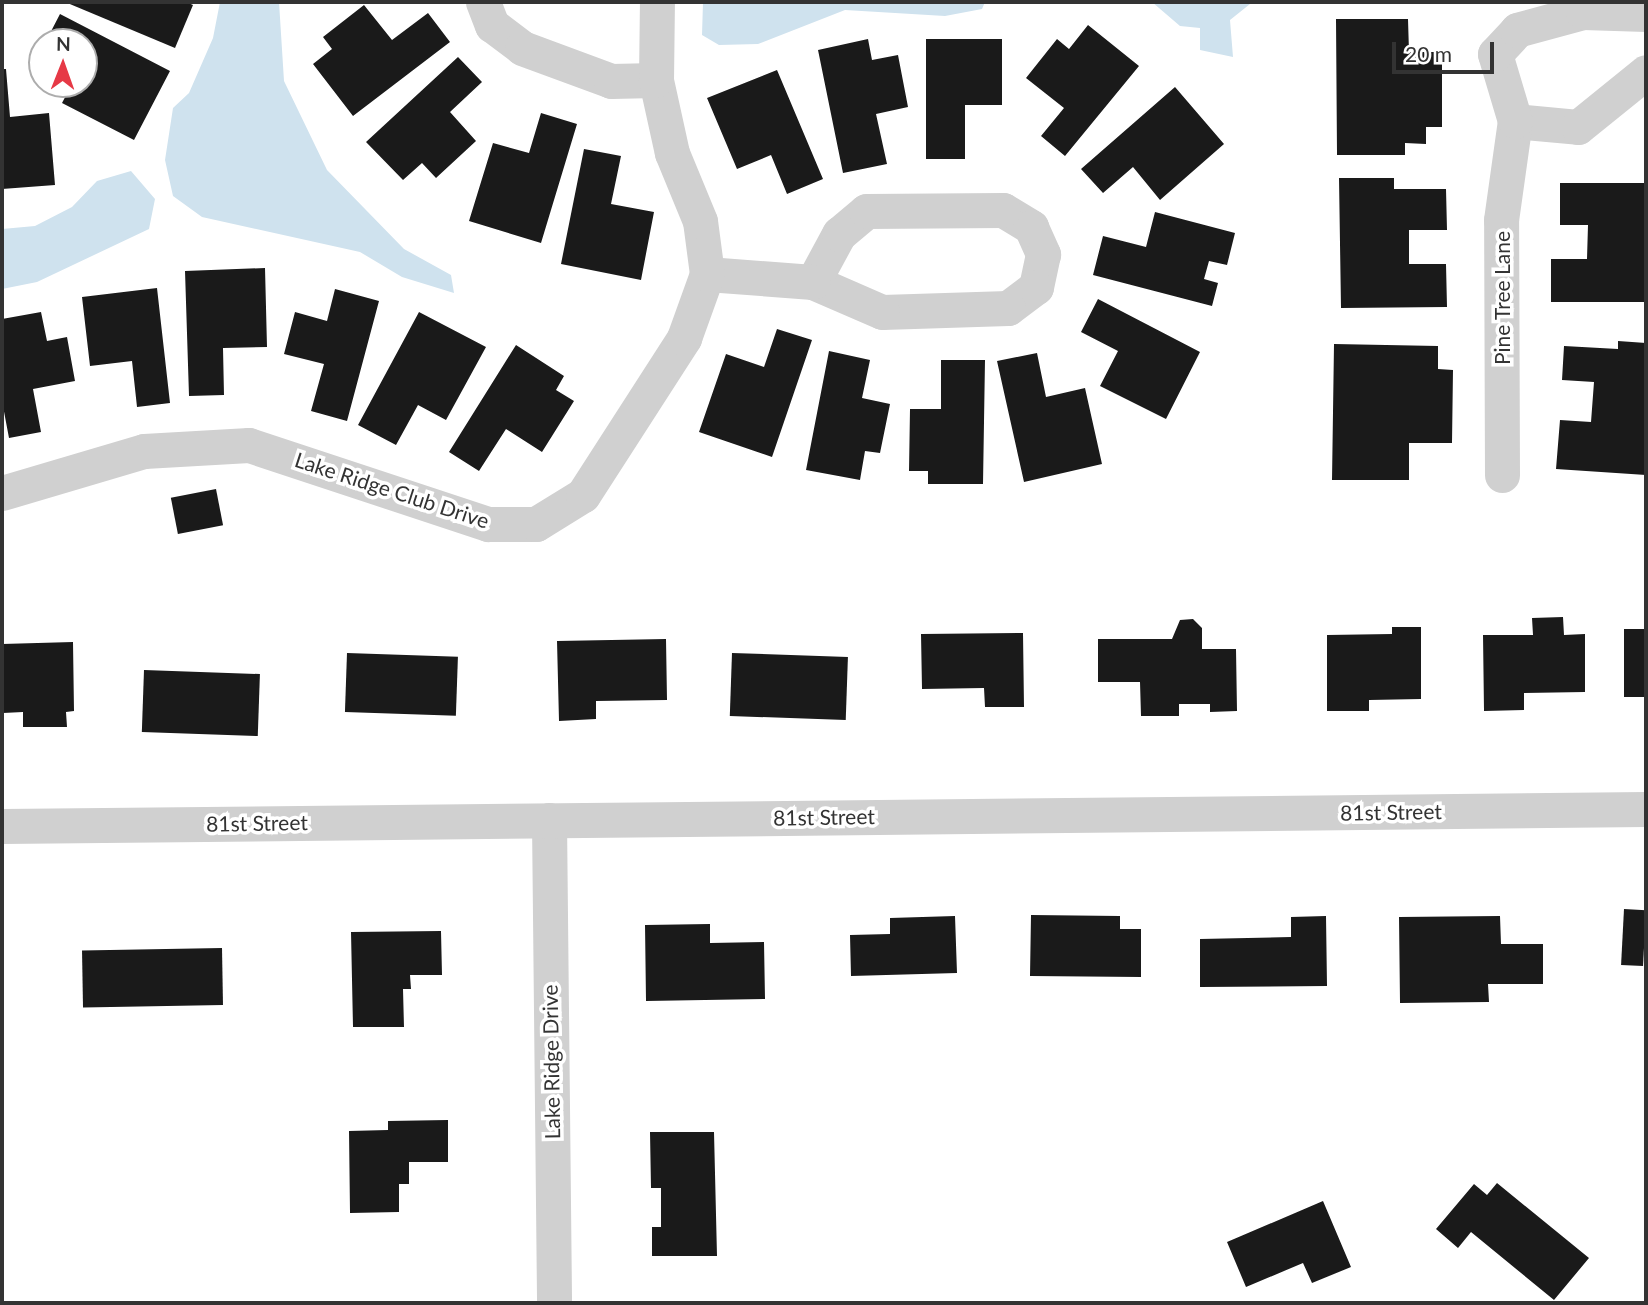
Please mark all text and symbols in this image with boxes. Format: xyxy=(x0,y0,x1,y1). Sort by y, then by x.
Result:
north arrow xyxy=(28,28,98,98)
scale bar xyxy=(1396,28,1498,72)
text: N xyxy=(56,32,71,55)
text: 20 m xyxy=(1405,41,1452,66)
street label: Pine Tree Lane xyxy=(1489,231,1515,365)
street label: Lake Ridge Club Drive xyxy=(292,447,492,533)
street label: 81st Street xyxy=(1340,799,1442,825)
street label: 81st Street xyxy=(773,804,875,830)
street label: 81st Street xyxy=(206,810,308,836)
street label: Lake Ridge Drive xyxy=(537,984,565,1140)

